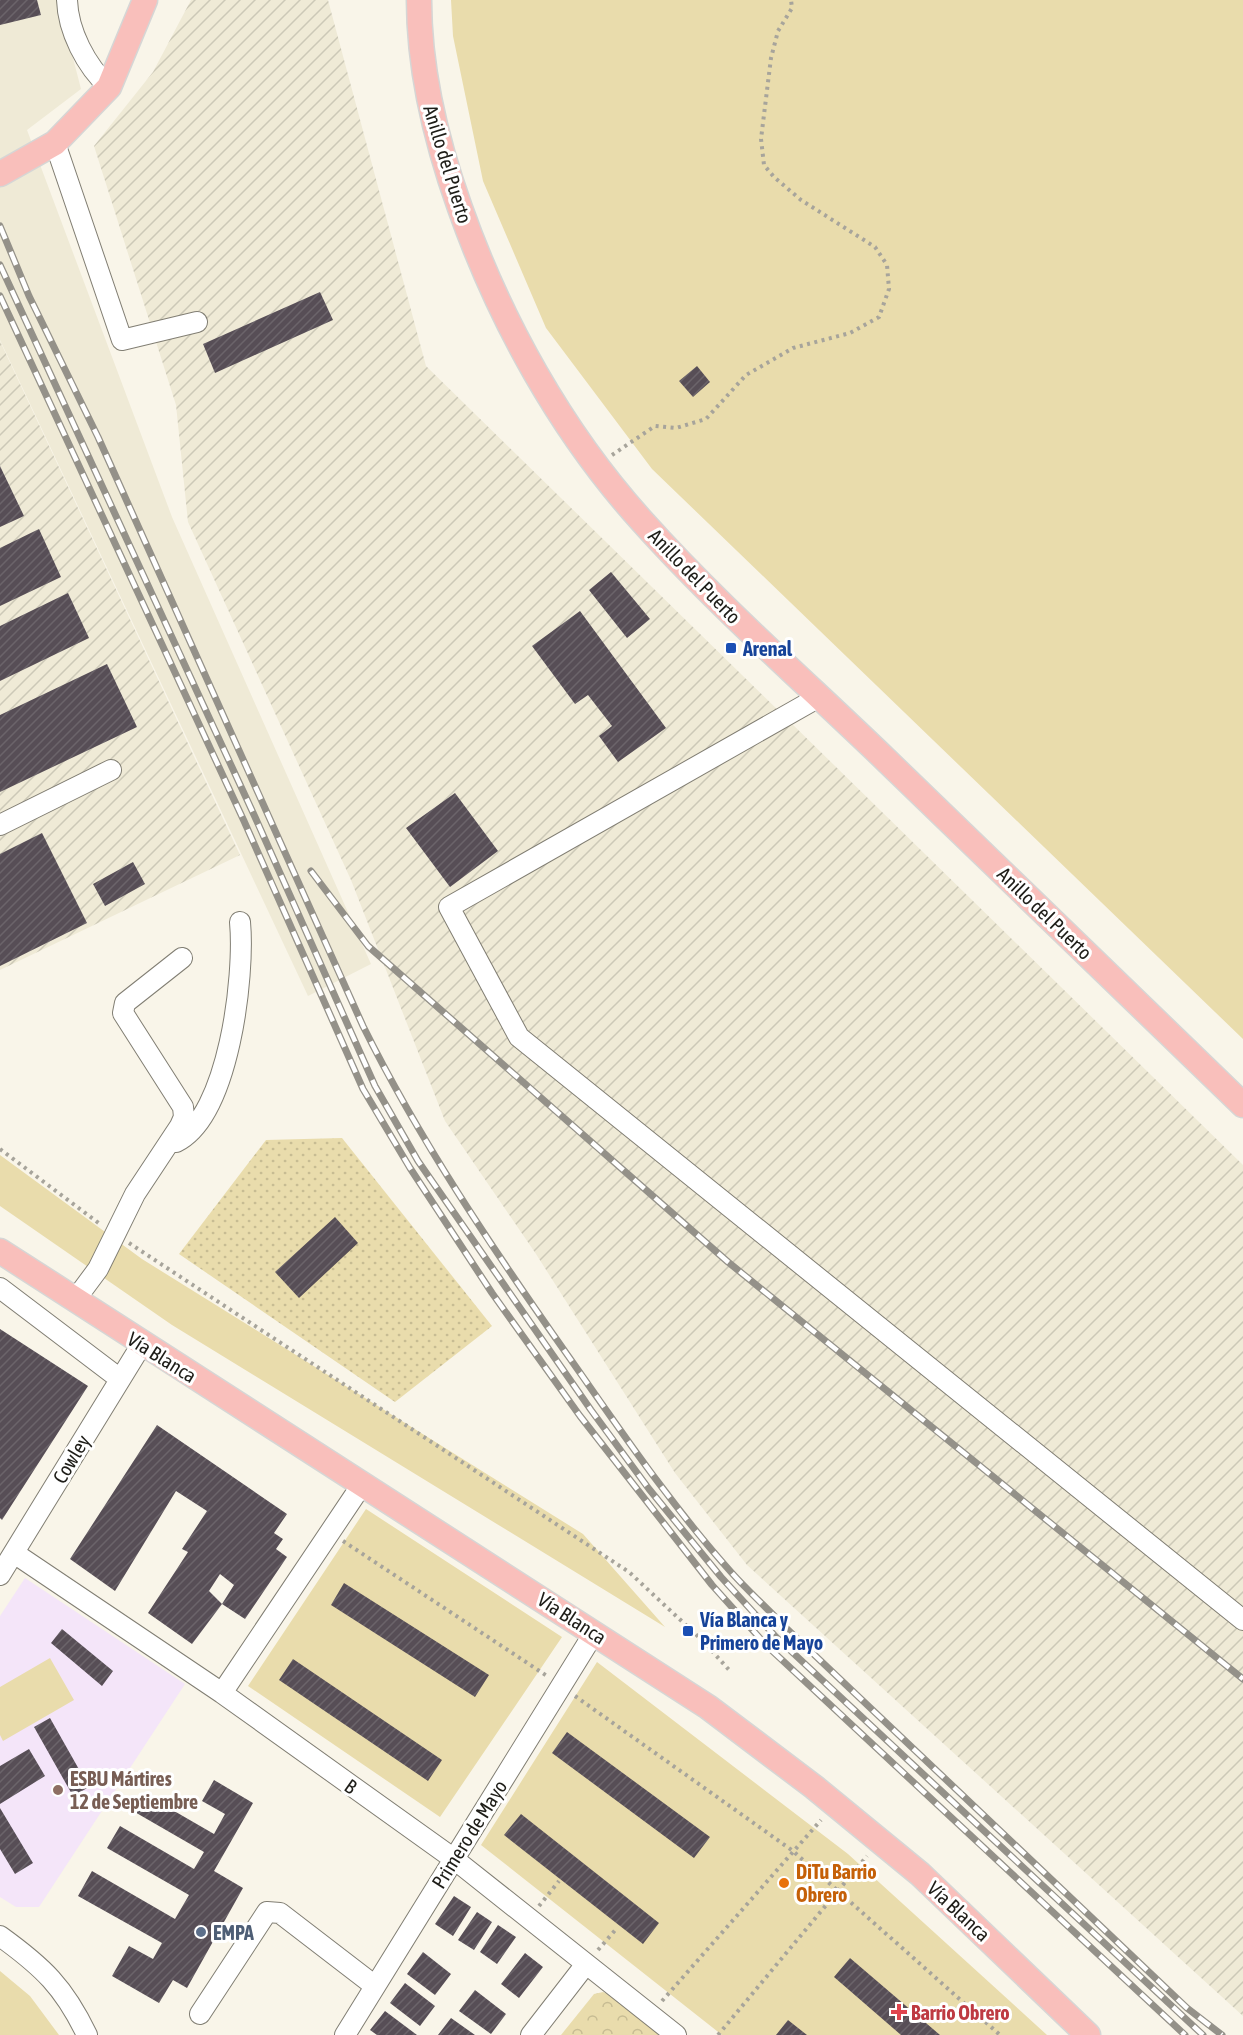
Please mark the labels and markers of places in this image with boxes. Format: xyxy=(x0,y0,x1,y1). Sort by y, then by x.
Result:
place label: Arenal xyxy=(742,637,793,660)
marker: Arenal xyxy=(724,641,738,655)
place label: Vía Blanca y Primero de Mayo xyxy=(699,1608,823,1654)
marker: Vía Blanca y Primero de Mayo xyxy=(681,1624,695,1638)
place label: ESBU Mártires 12 de Septiembre xyxy=(70,1767,198,1813)
marker: ESBU Mártires 12 de Septiembre xyxy=(51,1783,65,1797)
place label: DiTu Barrio Obrero xyxy=(796,1860,877,1906)
marker: DiTu Barrio Obrero xyxy=(777,1876,791,1890)
place label: EMPA xyxy=(213,1921,254,1944)
marker: EMPA xyxy=(194,1925,208,1939)
place label: Barrio Obrero xyxy=(911,2001,1010,2024)
marker: Barrio Obrero xyxy=(892,2005,906,2019)

